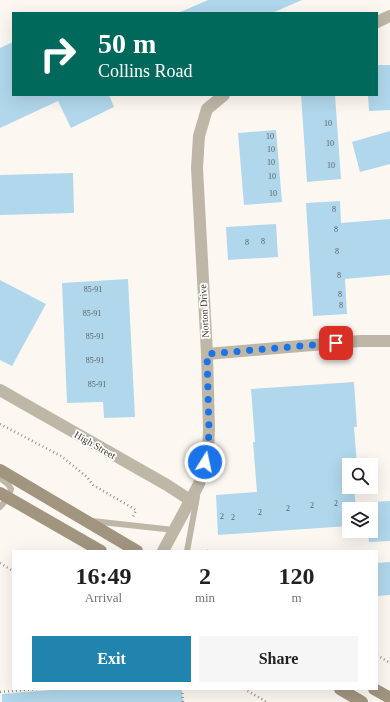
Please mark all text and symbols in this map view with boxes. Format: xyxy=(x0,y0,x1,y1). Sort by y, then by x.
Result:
icon: right xyxy=(32,28,84,80)
text: 50 m xyxy=(98,28,156,59)
text: Collins Road xyxy=(98,61,193,81)
house number: 10 xyxy=(324,119,332,128)
house number: 10 xyxy=(266,132,274,141)
house number: 10 xyxy=(326,139,334,148)
house number: 10 xyxy=(267,145,275,154)
house number: 10 xyxy=(267,158,275,167)
house number: 10 xyxy=(327,161,335,170)
house number: 10 xyxy=(268,172,276,181)
house number: 10 xyxy=(269,189,277,198)
house number: 8 xyxy=(332,205,336,214)
house number: 8 xyxy=(334,225,338,234)
house number: 8 xyxy=(261,237,265,246)
house number: 8 xyxy=(245,238,249,247)
house number: 8 xyxy=(335,247,339,256)
house number: 8 xyxy=(337,271,341,280)
street label: Norton Drive xyxy=(197,283,211,338)
house number: 85-91 xyxy=(84,285,102,294)
house number: 8 xyxy=(338,290,342,299)
house number: 8 xyxy=(339,301,343,310)
house number: 85-91 xyxy=(83,309,101,318)
pin xyxy=(319,326,353,360)
house number: 85-91 xyxy=(86,332,104,341)
icon: arrive xyxy=(325,332,347,354)
house number: 85-91 xyxy=(86,356,104,365)
house number: 85-91 xyxy=(88,380,106,389)
street label: High Street xyxy=(72,429,118,461)
position arrow xyxy=(184,441,226,483)
map controls xyxy=(342,458,378,538)
button: search xyxy=(342,458,378,494)
house number: 2 xyxy=(334,499,338,508)
house number: 2 xyxy=(310,501,314,510)
button: layers xyxy=(342,502,378,538)
house number: 2 xyxy=(286,504,290,513)
house number: 2 xyxy=(258,508,262,517)
house number: 2 xyxy=(220,512,224,521)
house number: 2 xyxy=(231,513,235,522)
text: 16:49 xyxy=(75,563,131,589)
text: 2 xyxy=(199,563,211,589)
text: 120 xyxy=(279,563,315,589)
text: Arrival xyxy=(85,590,122,605)
text: min xyxy=(195,590,215,605)
text: m xyxy=(291,590,302,605)
button: Exit xyxy=(32,636,191,682)
button: Share xyxy=(199,636,358,682)

